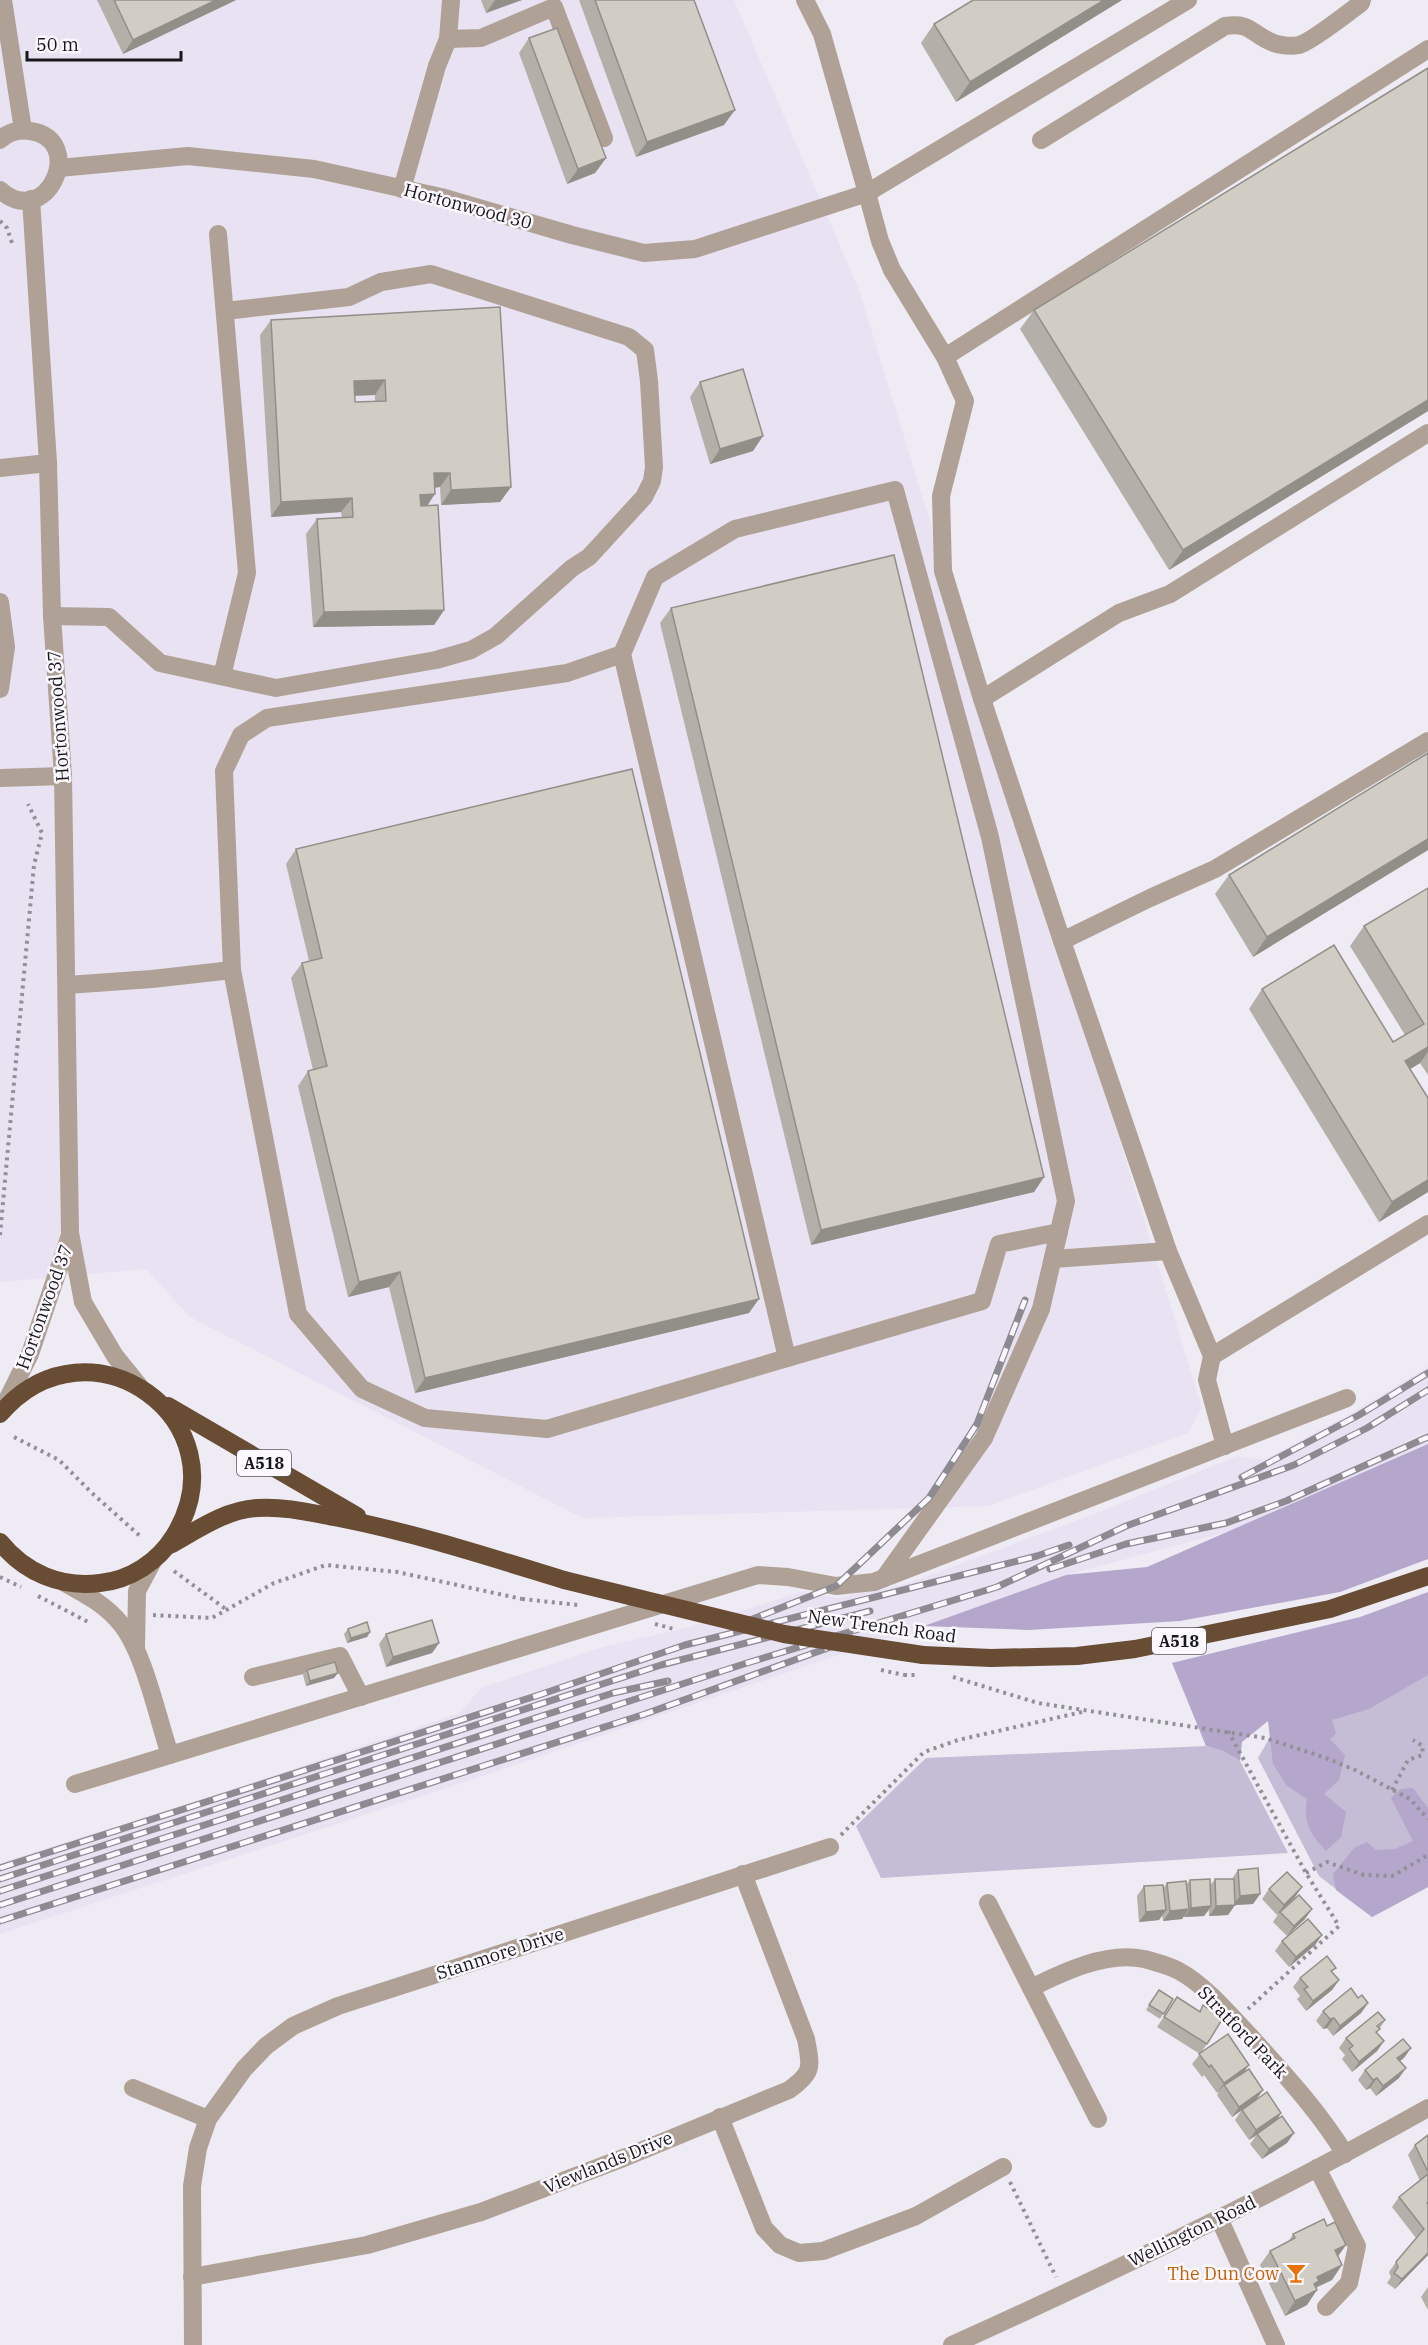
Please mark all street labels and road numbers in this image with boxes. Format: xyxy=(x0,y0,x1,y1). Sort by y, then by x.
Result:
street label: Hortonwood 30 xyxy=(401,178,535,234)
street label: Hortonwood 37 xyxy=(42,650,74,782)
street label: Hortonwood 37 xyxy=(11,1241,77,1373)
road number: A518 xyxy=(237,1450,291,1476)
street label: New Trench Road xyxy=(806,1604,958,1648)
road number: A518 xyxy=(1152,1628,1206,1654)
street label: Stanmore Drive xyxy=(433,1922,567,1984)
street label: Stratford Park xyxy=(1193,1981,1293,2083)
street label: Viewlands Drive xyxy=(540,2126,676,2198)
street label: Wellington Road xyxy=(1124,2190,1260,2272)

